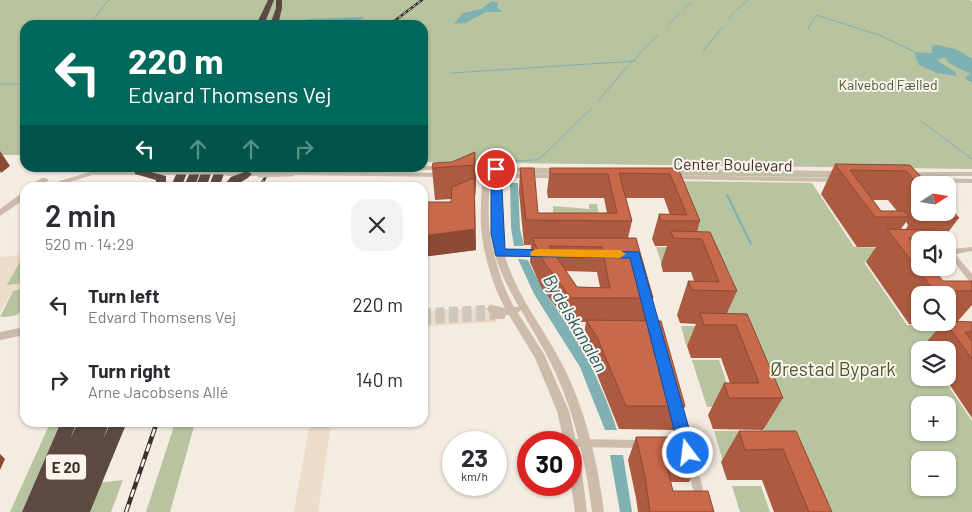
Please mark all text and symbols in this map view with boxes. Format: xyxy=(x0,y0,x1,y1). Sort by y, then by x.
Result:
text: 220 m xyxy=(128,39,223,81)
icon: left xyxy=(45,40,110,105)
park label: Kalvebod Fælled xyxy=(838,76,938,93)
text: Edvard Thomsens Vej xyxy=(128,81,332,107)
icon: left xyxy=(131,135,159,163)
icon: ahead xyxy=(184,135,212,163)
icon: ahead xyxy=(237,135,265,163)
icon: right xyxy=(290,135,318,163)
pin xyxy=(475,148,517,190)
street label: Center Boulevard xyxy=(673,153,793,175)
icon: arrive xyxy=(482,155,510,183)
north arrow xyxy=(911,176,956,221)
map controls xyxy=(911,176,956,496)
text: 2 min xyxy=(45,197,116,233)
button: close xyxy=(351,199,403,251)
button: sound xyxy=(911,231,956,276)
text: 520 m · 14:29 xyxy=(45,234,134,253)
water label: Bydelskanalen xyxy=(539,270,613,376)
text: Turn left xyxy=(88,284,159,307)
button: search xyxy=(911,286,956,331)
icon: left xyxy=(45,291,73,319)
text: 220 m xyxy=(352,293,403,316)
text: Edvard Thomsens Vej xyxy=(88,307,236,326)
button: layers xyxy=(911,341,956,386)
park label: Ørestad Bypark xyxy=(770,357,896,380)
text: Turn right xyxy=(88,359,170,382)
icon: right xyxy=(45,366,73,394)
text: 140 m xyxy=(356,368,403,391)
text: Arne Jacobsens Allé xyxy=(88,382,228,401)
button: + xyxy=(911,396,956,441)
position arrow xyxy=(661,426,713,478)
speed limit sign: 30 xyxy=(517,431,582,496)
text: 23 xyxy=(461,442,488,472)
button: − xyxy=(911,451,956,496)
road number: E 20 xyxy=(46,454,86,480)
text: km/h xyxy=(461,469,488,483)

